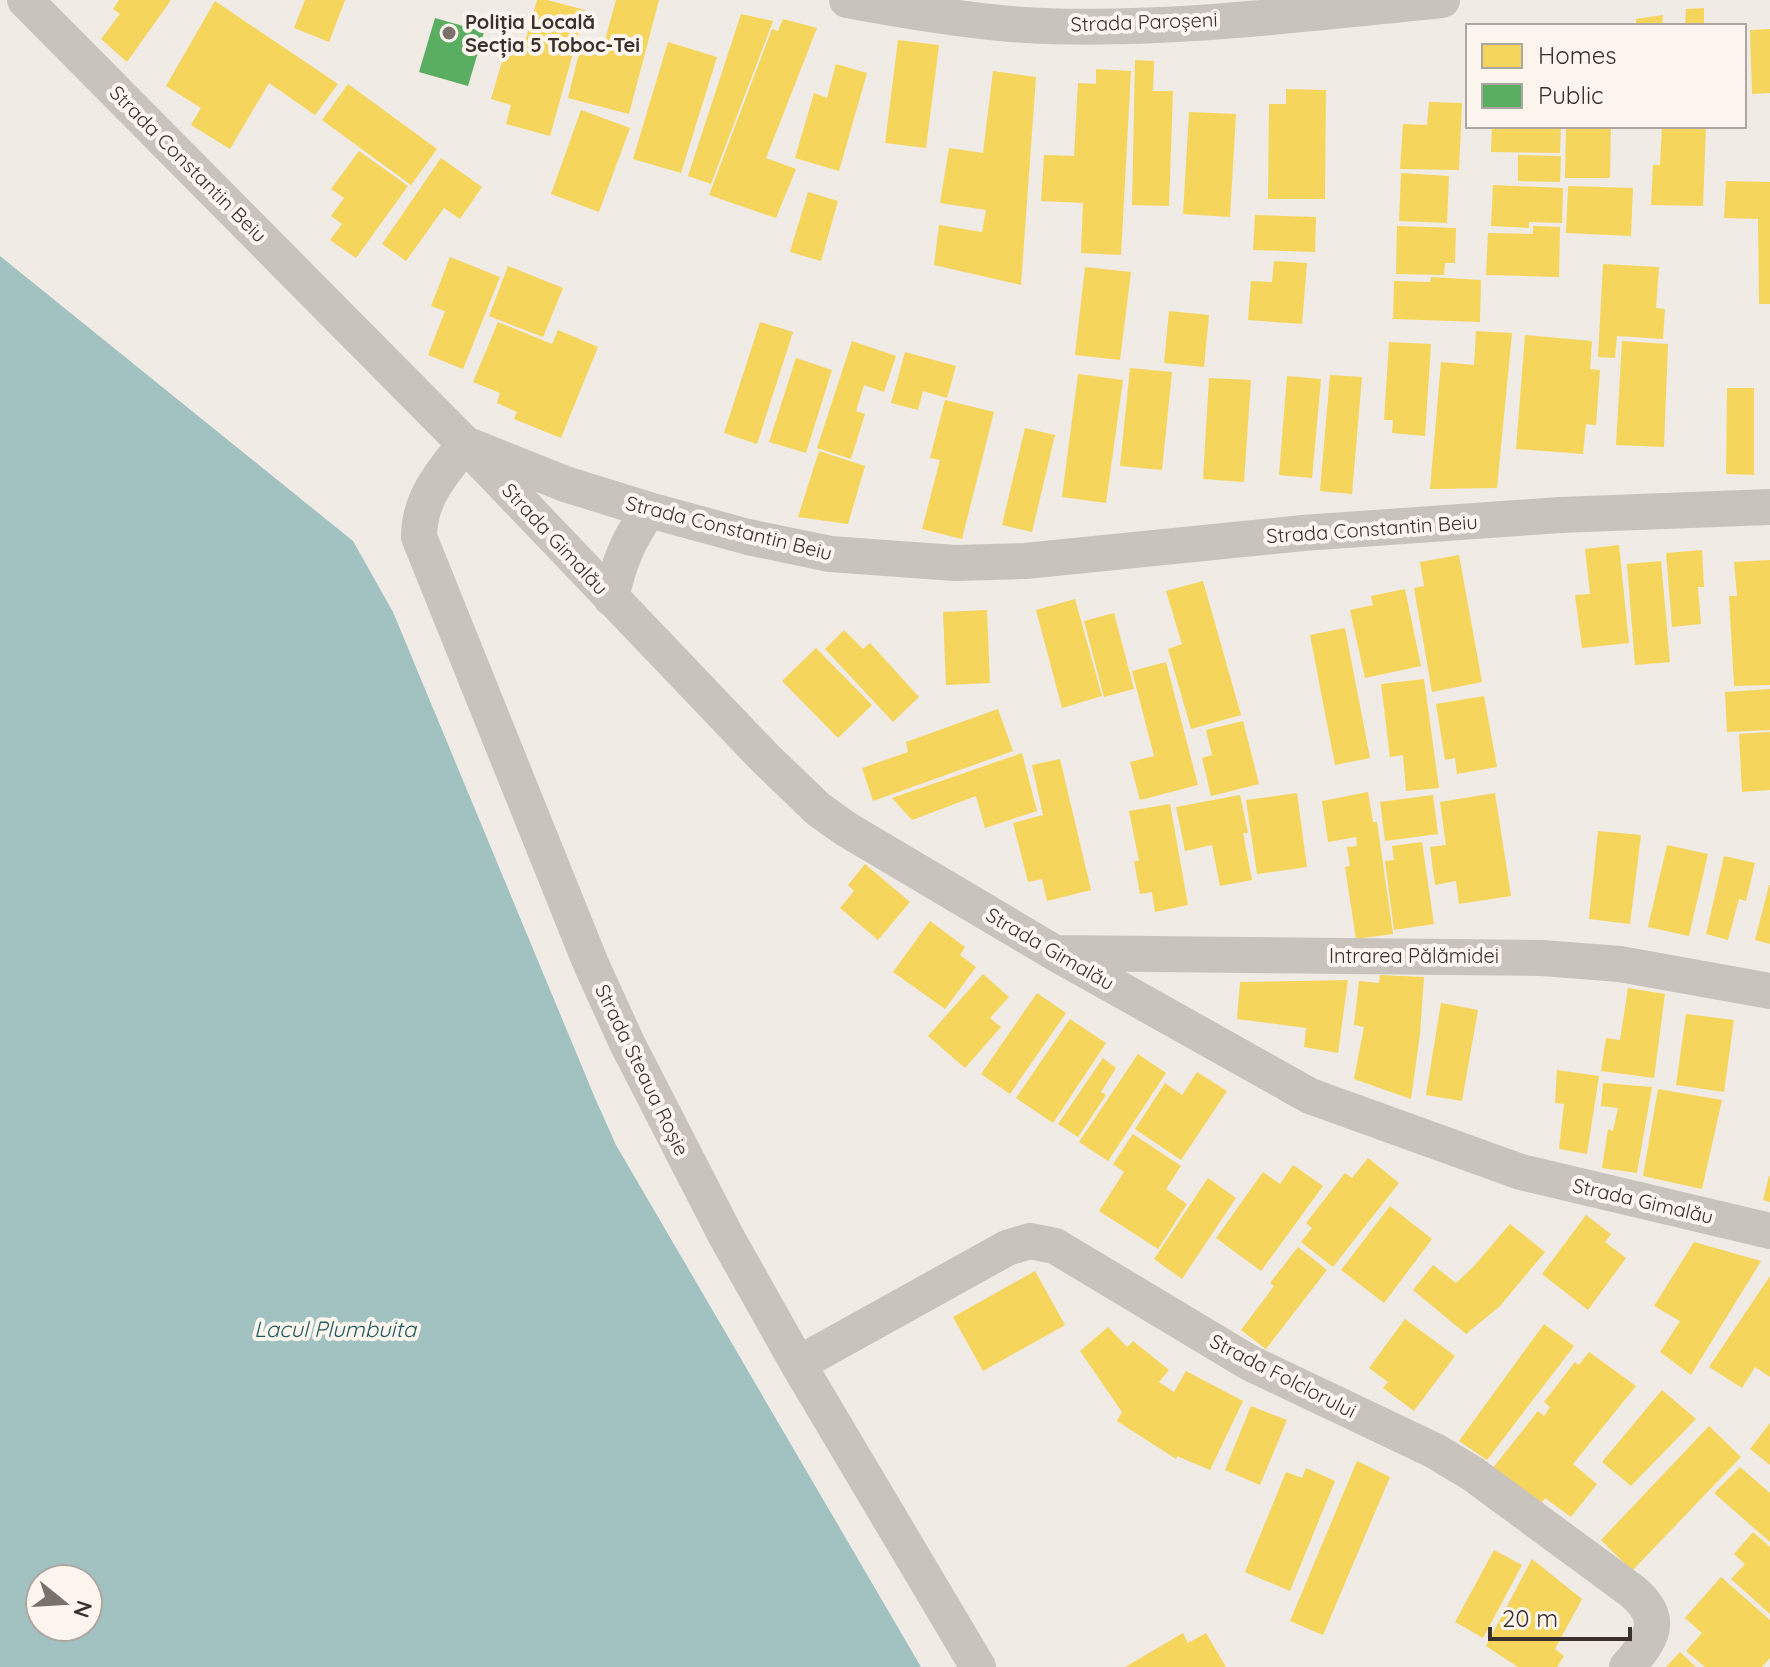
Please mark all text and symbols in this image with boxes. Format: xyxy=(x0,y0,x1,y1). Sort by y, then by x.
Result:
street label: Strada Paroșeni xyxy=(1070,6,1218,37)
place label: Poliția Locală Secția 5 Toboc-Tei xyxy=(465,9,640,58)
marker: Poliția Locală Secția 5 Toboc-Tei xyxy=(440,24,458,42)
legend xyxy=(1466,24,1746,128)
text: Homes xyxy=(1538,40,1616,70)
street label: Strada Constantin Beiu xyxy=(105,80,272,247)
text: Public xyxy=(1538,80,1603,110)
street label: Strada Gimalău xyxy=(497,478,614,600)
street label: Strada Constantin Beiu xyxy=(623,490,835,565)
street label: Strada Constantin Beiu xyxy=(1265,509,1479,548)
street label: Strada Gimalău xyxy=(982,902,1119,995)
street label: Intrarea Pălămidei xyxy=(1329,943,1499,968)
street label: Strada Steaua Roșie xyxy=(590,980,695,1160)
street label: Strada Gimalău xyxy=(1570,1172,1716,1229)
water label: Lacul Plumbuita xyxy=(254,1315,418,1343)
street label: Strada Folclorului xyxy=(1206,1328,1361,1423)
north arrow xyxy=(24,1563,104,1643)
scale bar xyxy=(1490,1591,1630,1641)
text: N xyxy=(67,1597,99,1621)
text: 20 m xyxy=(1502,1603,1558,1633)

